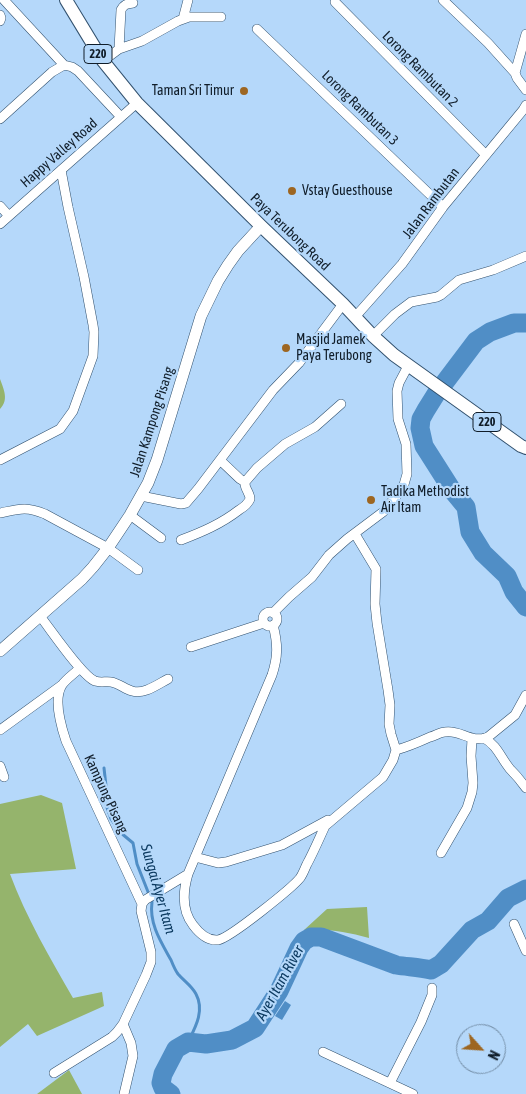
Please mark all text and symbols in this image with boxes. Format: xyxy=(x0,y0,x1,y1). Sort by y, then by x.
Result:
street label: Lorong Rambutan 2 xyxy=(379,28,461,110)
road number: 220 xyxy=(84,44,112,64)
street label: Lorong Rambutan 3 xyxy=(318,67,402,149)
place label: Taman Sri Timur xyxy=(152,83,234,99)
marker: Taman Sri Timur xyxy=(238,85,250,97)
street label: Happy Valley Road xyxy=(17,115,101,191)
street label: Jalan Rambutan xyxy=(399,164,463,242)
place label: Vstay Guesthouse xyxy=(302,183,393,199)
marker: Vstay Guesthouse xyxy=(286,185,298,197)
street label: Paya Terubong Road xyxy=(247,190,333,274)
place label: Masjid Jamek Paya Terubong xyxy=(296,332,372,364)
marker: Masjid Jamek Paya Terubong xyxy=(280,342,292,354)
street label: Jalan Kampong Pisang xyxy=(126,365,178,479)
road number: 220 xyxy=(473,412,501,432)
place label: Tadika Methodist Air Itam xyxy=(381,484,469,516)
marker: Tadika Methodist Air Itam xyxy=(365,494,377,506)
street label: Kampung Pisang xyxy=(80,752,132,836)
water label: Sungai Ayer Itam xyxy=(137,842,179,936)
water label: Ayer Itam River xyxy=(252,942,308,1024)
north arrow xyxy=(456,1024,506,1074)
text: N xyxy=(485,1048,503,1062)

